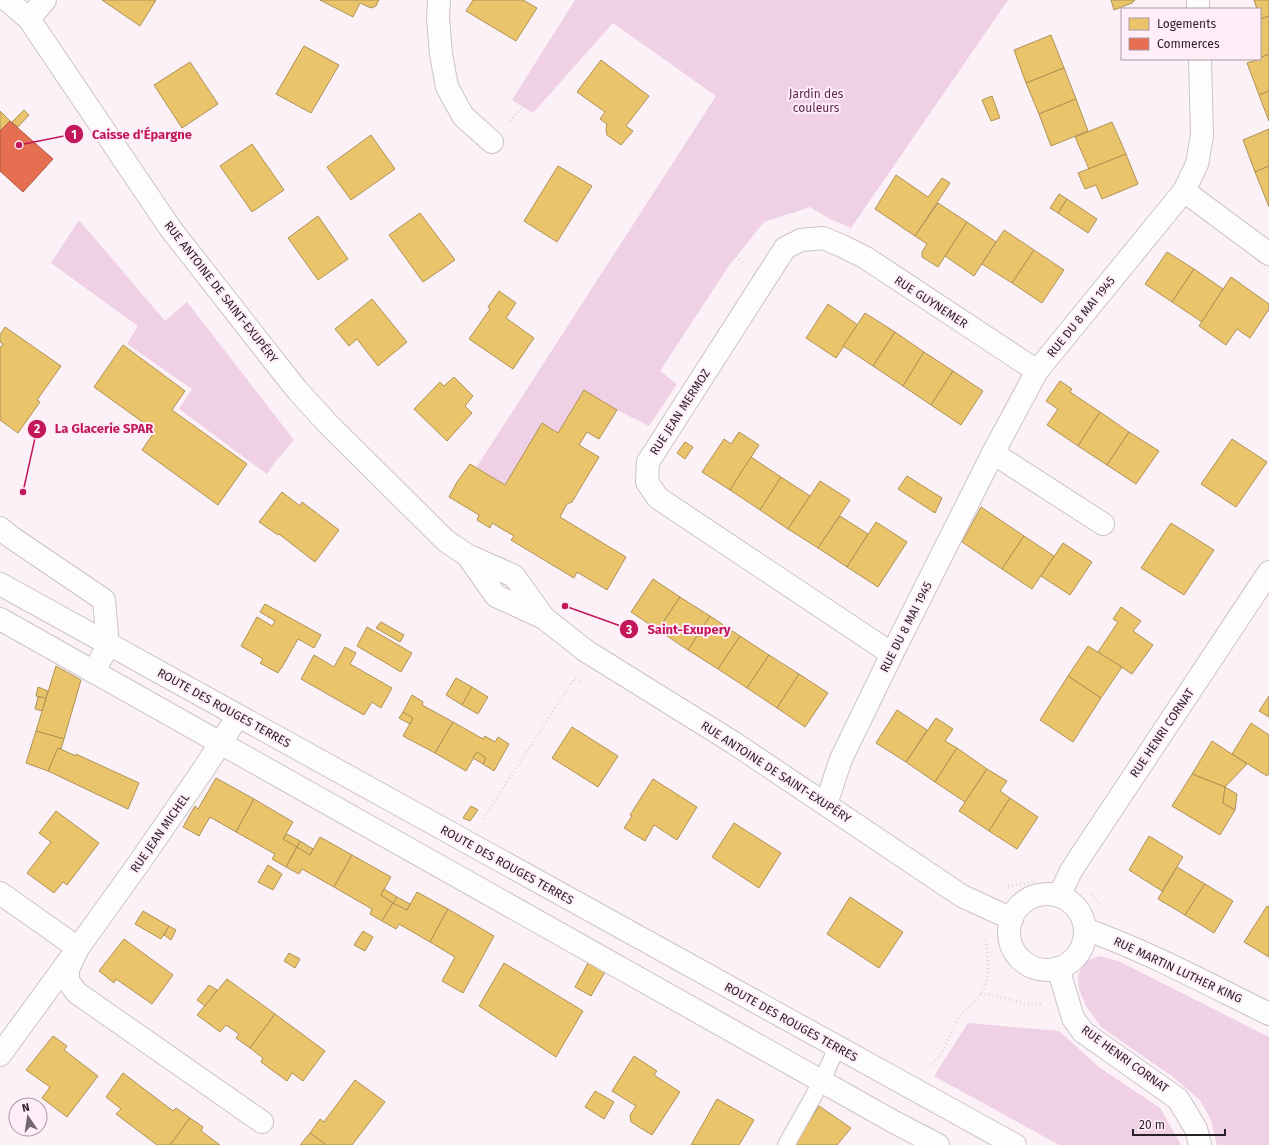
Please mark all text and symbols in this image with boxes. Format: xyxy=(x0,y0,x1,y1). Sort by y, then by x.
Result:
legend xyxy=(1121,8,1261,60)
text: Logements xyxy=(1157,17,1216,31)
text: Commerces xyxy=(1157,37,1220,51)
park label: Jardin des couleurs xyxy=(789,87,844,115)
callout: Caisse d'Épargne xyxy=(64,122,200,147)
text: Caisse d'Épargne xyxy=(92,126,192,142)
text: 1 xyxy=(71,128,77,142)
street label: RUE ANTOINE DE SAINT-EXUPÉRY xyxy=(161,218,282,366)
street label: RUE GUYNEMER xyxy=(892,273,970,331)
street label: RUE DU 8 MAI 1945 xyxy=(1044,274,1118,360)
street label: RUE JEAN MERMOZ xyxy=(647,366,713,458)
callout: La Glacerie SPAR xyxy=(27,416,162,441)
text: La Glacerie SPAR xyxy=(55,421,154,436)
text: 2 xyxy=(34,422,40,436)
street label: RUE DU 8 MAI 1945 xyxy=(877,579,935,675)
callout: Saint-Exupery xyxy=(619,617,739,642)
text: Saint-Exupery xyxy=(647,622,731,637)
text: 3 xyxy=(625,623,632,637)
street label: ROUTE DES ROUGES TERRES xyxy=(155,666,293,751)
street label: RUE HENRI CORNAT xyxy=(1127,685,1197,780)
street label: RUE ANTOINE DE SAINT-EXUPÉRY xyxy=(698,717,854,826)
street label: RUE JEAN MICHEL xyxy=(128,791,192,875)
street label: ROUTE DES ROUGES TERRES xyxy=(438,823,576,908)
street label: RUE MARTIN LUTHER KING xyxy=(1111,934,1245,1006)
street label: ROUTE DES ROUGES TERRES xyxy=(722,980,860,1065)
street label: RUE HENRI CORNAT xyxy=(1079,1023,1172,1096)
north arrow xyxy=(8,1097,48,1137)
text: N xyxy=(21,1101,31,1115)
scale bar xyxy=(1133,1111,1225,1137)
text: 20 m xyxy=(1139,1118,1165,1132)

